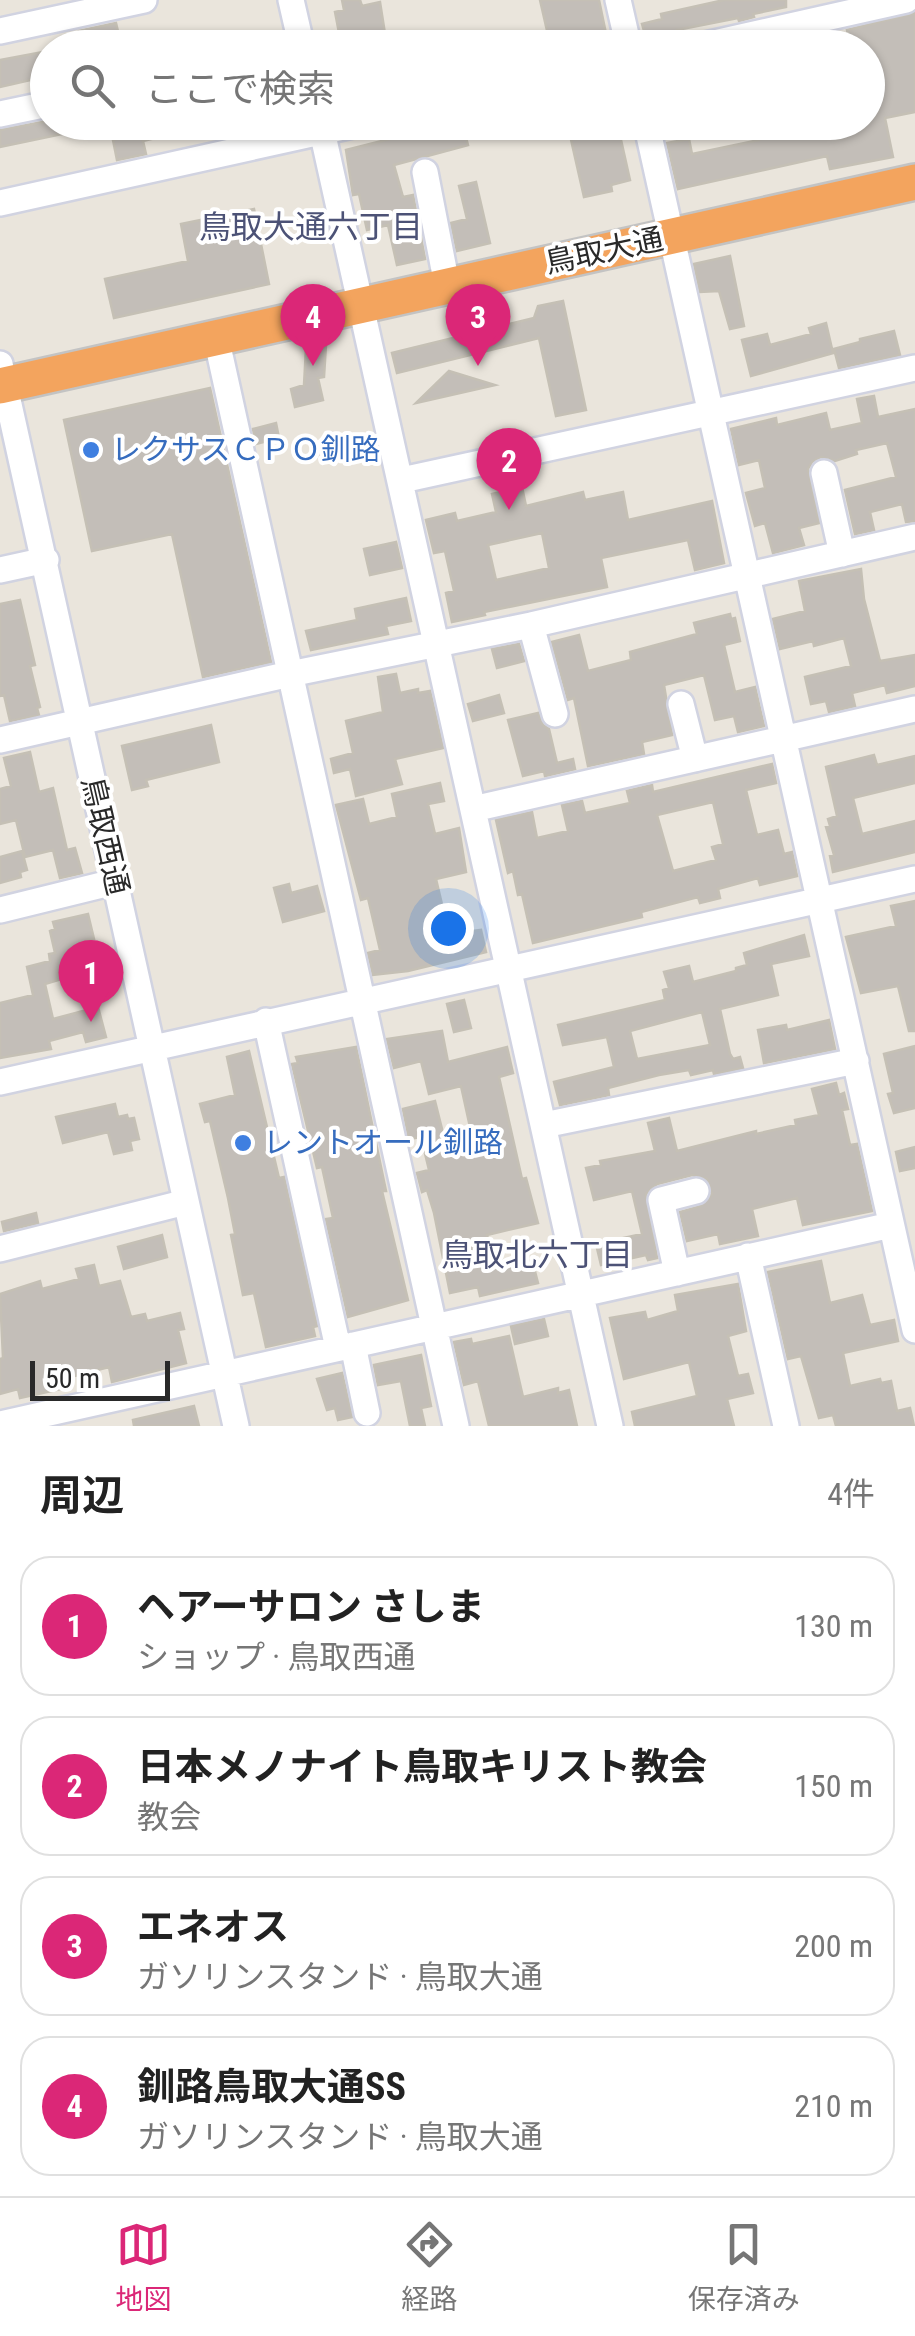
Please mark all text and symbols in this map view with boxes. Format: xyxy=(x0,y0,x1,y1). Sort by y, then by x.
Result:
search box xyxy=(30,30,885,140)
icon: search xyxy=(65,58,120,113)
text: ここで検索 xyxy=(145,67,335,111)
district label: 鳥取大通六丁目 xyxy=(199,208,423,246)
street label: 鳥取大通 xyxy=(542,221,666,280)
pin: 4 xyxy=(280,284,346,366)
pin: 3 xyxy=(446,284,510,366)
pin: 2 xyxy=(476,428,542,510)
place label: レクサスＣＰＯ釧路 xyxy=(111,432,380,467)
marker: レクサスＣＰＯ釧路 xyxy=(80,439,102,461)
street label: 鳥取西通 xyxy=(75,773,136,898)
your location xyxy=(423,903,474,954)
pin: 1 xyxy=(58,940,124,1022)
place label: レントオール釧路 xyxy=(263,1125,503,1160)
marker: レントオール釧路 xyxy=(232,1132,254,1154)
district label: 鳥取北六丁目 xyxy=(441,1236,633,1274)
scale bar xyxy=(30,1356,170,1400)
text: 50 m xyxy=(45,1362,100,1395)
text: 周辺 xyxy=(40,1471,124,1520)
text: 4件 xyxy=(827,1475,875,1513)
text: ヘアーサロン さしま xyxy=(137,1585,485,1629)
text: 1 xyxy=(66,1607,83,1645)
text: 130 m xyxy=(794,1607,873,1645)
text: ショップ · 鳥取西通 xyxy=(137,1638,416,1676)
text: 日本メノナイト鳥取キリスト教会 xyxy=(137,1745,707,1789)
text: 2 xyxy=(66,1767,83,1805)
text: 150 m xyxy=(794,1767,873,1805)
text: 教会 xyxy=(137,1798,201,1836)
text: エネオス xyxy=(137,1905,289,1949)
text: 3 xyxy=(66,1927,83,1965)
text: 200 m xyxy=(794,1927,873,1965)
text: ガソリンスタンド · 鳥取大通 xyxy=(137,1958,543,1996)
text: 釧路鳥取大通SS xyxy=(137,2065,406,2109)
text: 4 xyxy=(66,2087,83,2125)
text: 210 m xyxy=(794,2087,873,2125)
text: ガソリンスタンド · 鳥取大通 xyxy=(137,2118,543,2156)
tab: 地図 xyxy=(115,2217,171,2317)
tab: 経路 xyxy=(401,2217,458,2317)
tab: 保存済み xyxy=(688,2217,800,2317)

